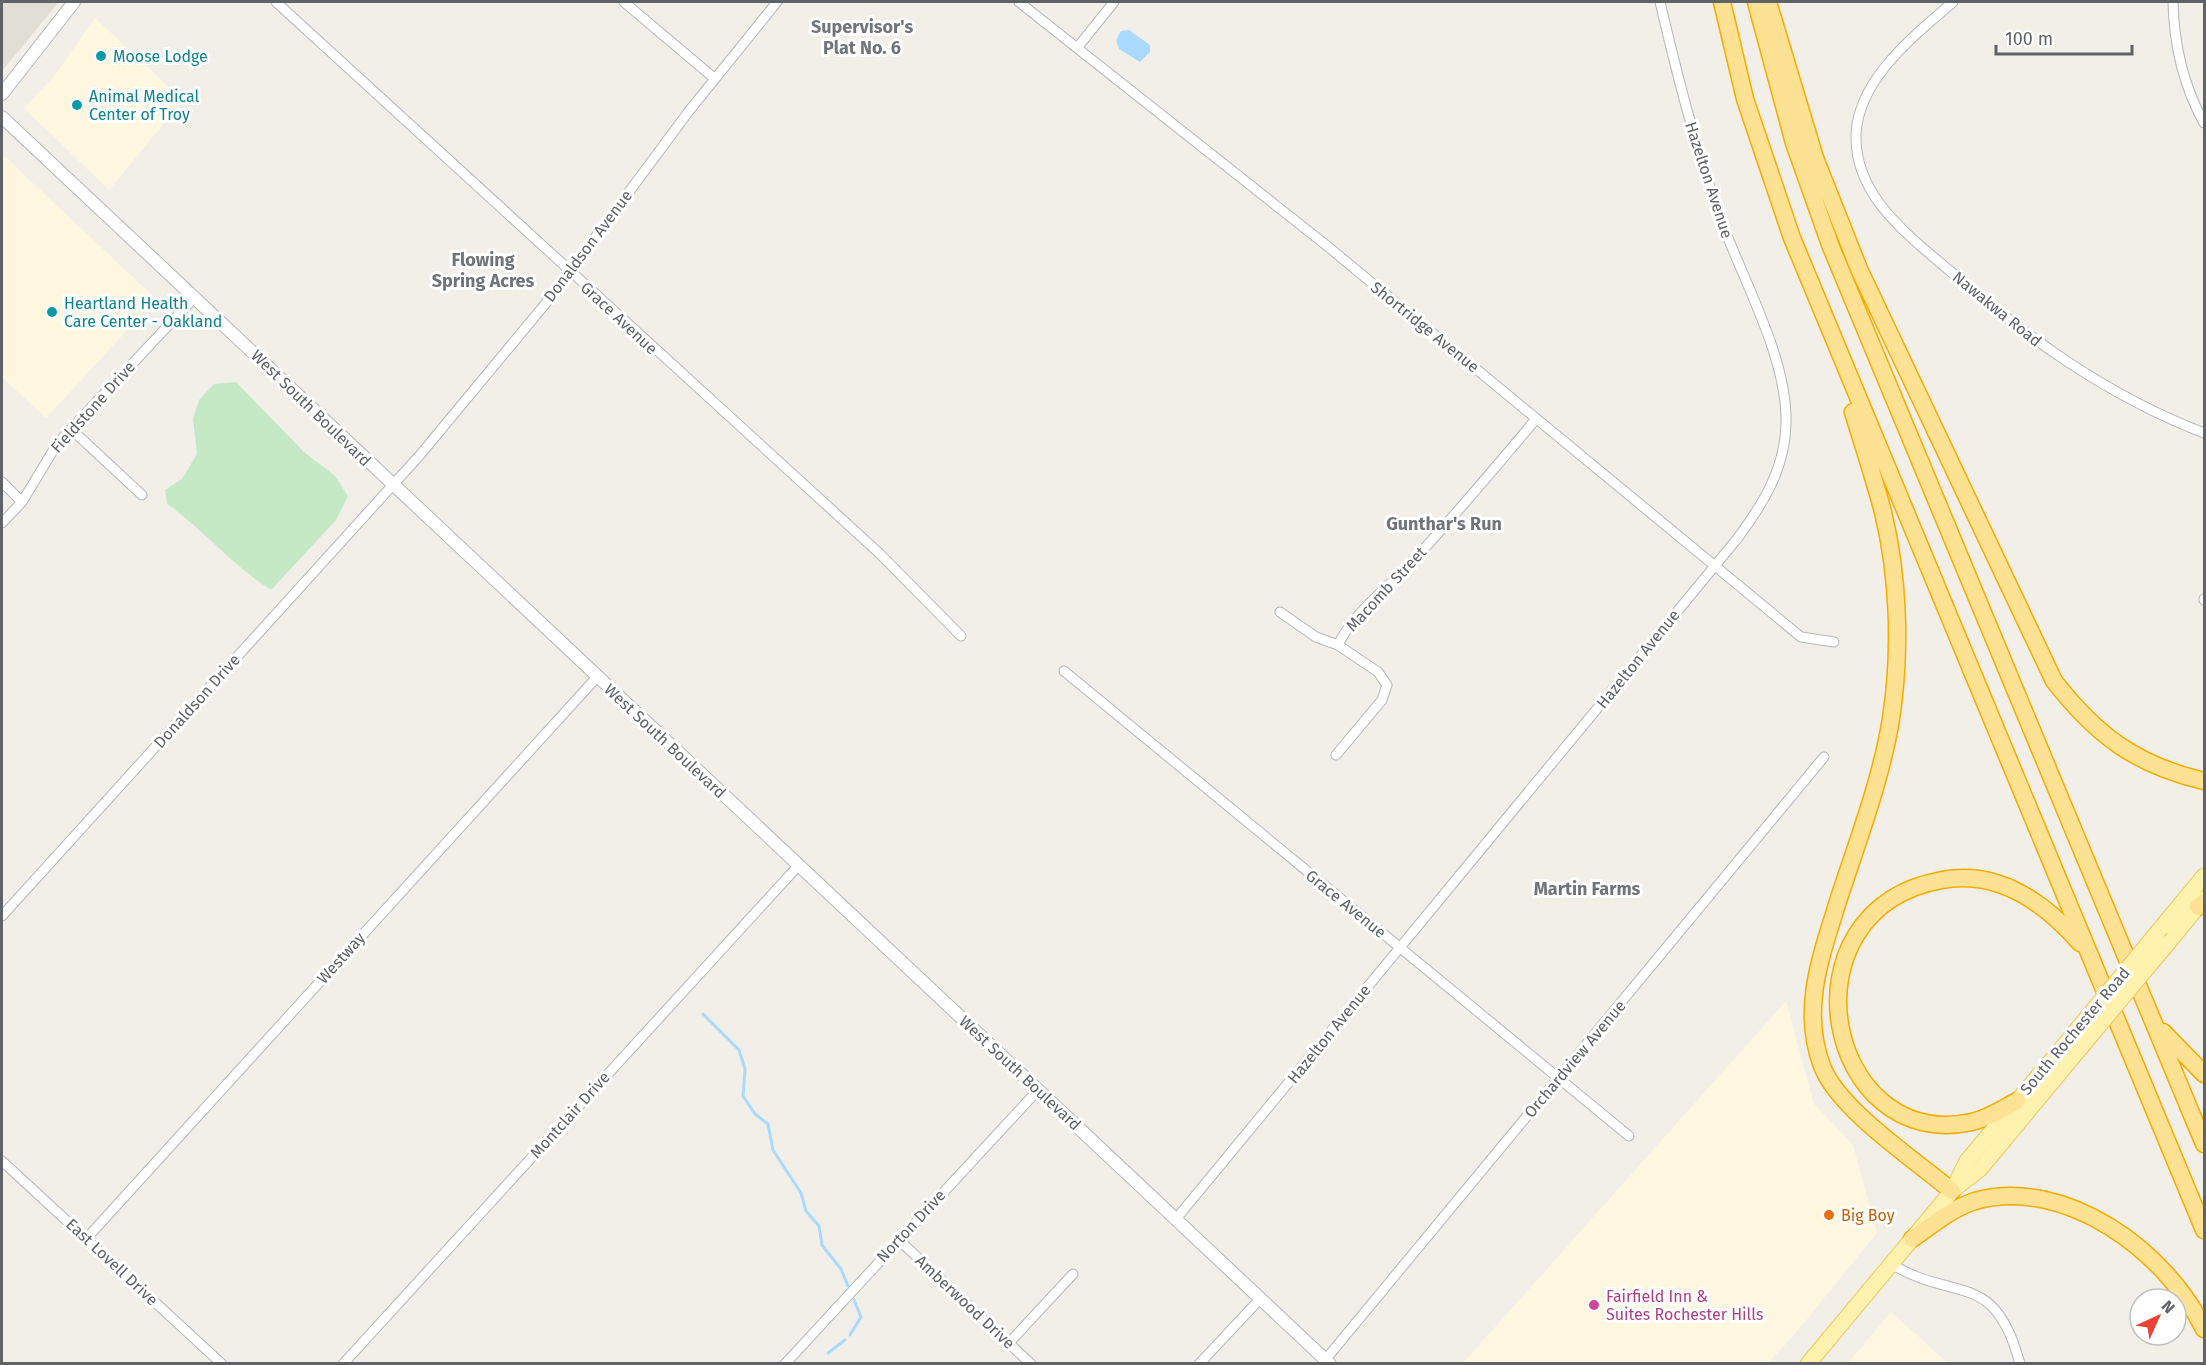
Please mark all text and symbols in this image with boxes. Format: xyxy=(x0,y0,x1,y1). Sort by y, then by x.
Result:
district label: Supervisor's Plat No. 6 xyxy=(811,16,913,59)
scale bar xyxy=(1996,18,2132,56)
text: 100 m xyxy=(2005,28,2053,50)
place label: Moose Lodge xyxy=(113,47,208,66)
marker: Moose Lodge xyxy=(94,49,108,63)
place label: Animal Medical Center of Troy xyxy=(89,87,200,124)
marker: Animal Medical Center of Troy xyxy=(70,98,84,112)
street label: Hazelton Avenue xyxy=(1681,119,1737,241)
street label: Donaldson Avenue xyxy=(540,186,636,306)
district label: Flowing Spring Acres xyxy=(432,249,535,292)
street label: Nawakwa Road xyxy=(1949,267,2045,351)
street label: Grace Avenue xyxy=(577,278,661,358)
street label: Shortridge Avenue xyxy=(1367,278,1483,376)
place label: Heartland Health Care Center - Oakland xyxy=(64,294,222,331)
marker: Heartland Health Care Center - Oakland xyxy=(45,305,59,319)
street label: West South Boulevard xyxy=(247,346,375,470)
street label: Fieldstone Drive xyxy=(47,357,139,457)
district label: Gunthar's Run xyxy=(1386,513,1502,535)
street label: Macomb Street xyxy=(1342,543,1430,635)
street label: Hazelton Avenue xyxy=(1592,606,1684,712)
street label: Donaldson Drive xyxy=(150,650,244,752)
street label: West South Boulevard xyxy=(600,680,730,802)
street label: Grace Avenue xyxy=(1302,866,1390,942)
district label: Martin Farms xyxy=(1534,878,1641,900)
street label: Westway xyxy=(313,928,369,988)
street label: South Rochester Road xyxy=(2016,963,2134,1099)
street label: Hazelton Avenue xyxy=(1283,981,1375,1087)
street label: Orchardview Avenue xyxy=(1520,996,1630,1122)
street label: West South Boulevard xyxy=(955,1012,1085,1134)
street label: Montclair Drive xyxy=(526,1068,614,1162)
street label: Norton Drive xyxy=(873,1186,949,1266)
place label: Big Boy xyxy=(1841,1206,1895,1225)
marker: Big Boy xyxy=(1822,1208,1836,1222)
street label: East Lovell Drive xyxy=(62,1214,162,1310)
street label: Amberwood Drive xyxy=(911,1251,1019,1353)
place label: Fairfield Inn & Suites Rochester Hills xyxy=(1606,1287,1763,1324)
north arrow xyxy=(2128,1287,2188,1347)
text: N xyxy=(2158,1296,2179,1317)
marker: Fairfield Inn & Suites Rochester Hills xyxy=(1587,1298,1601,1312)

